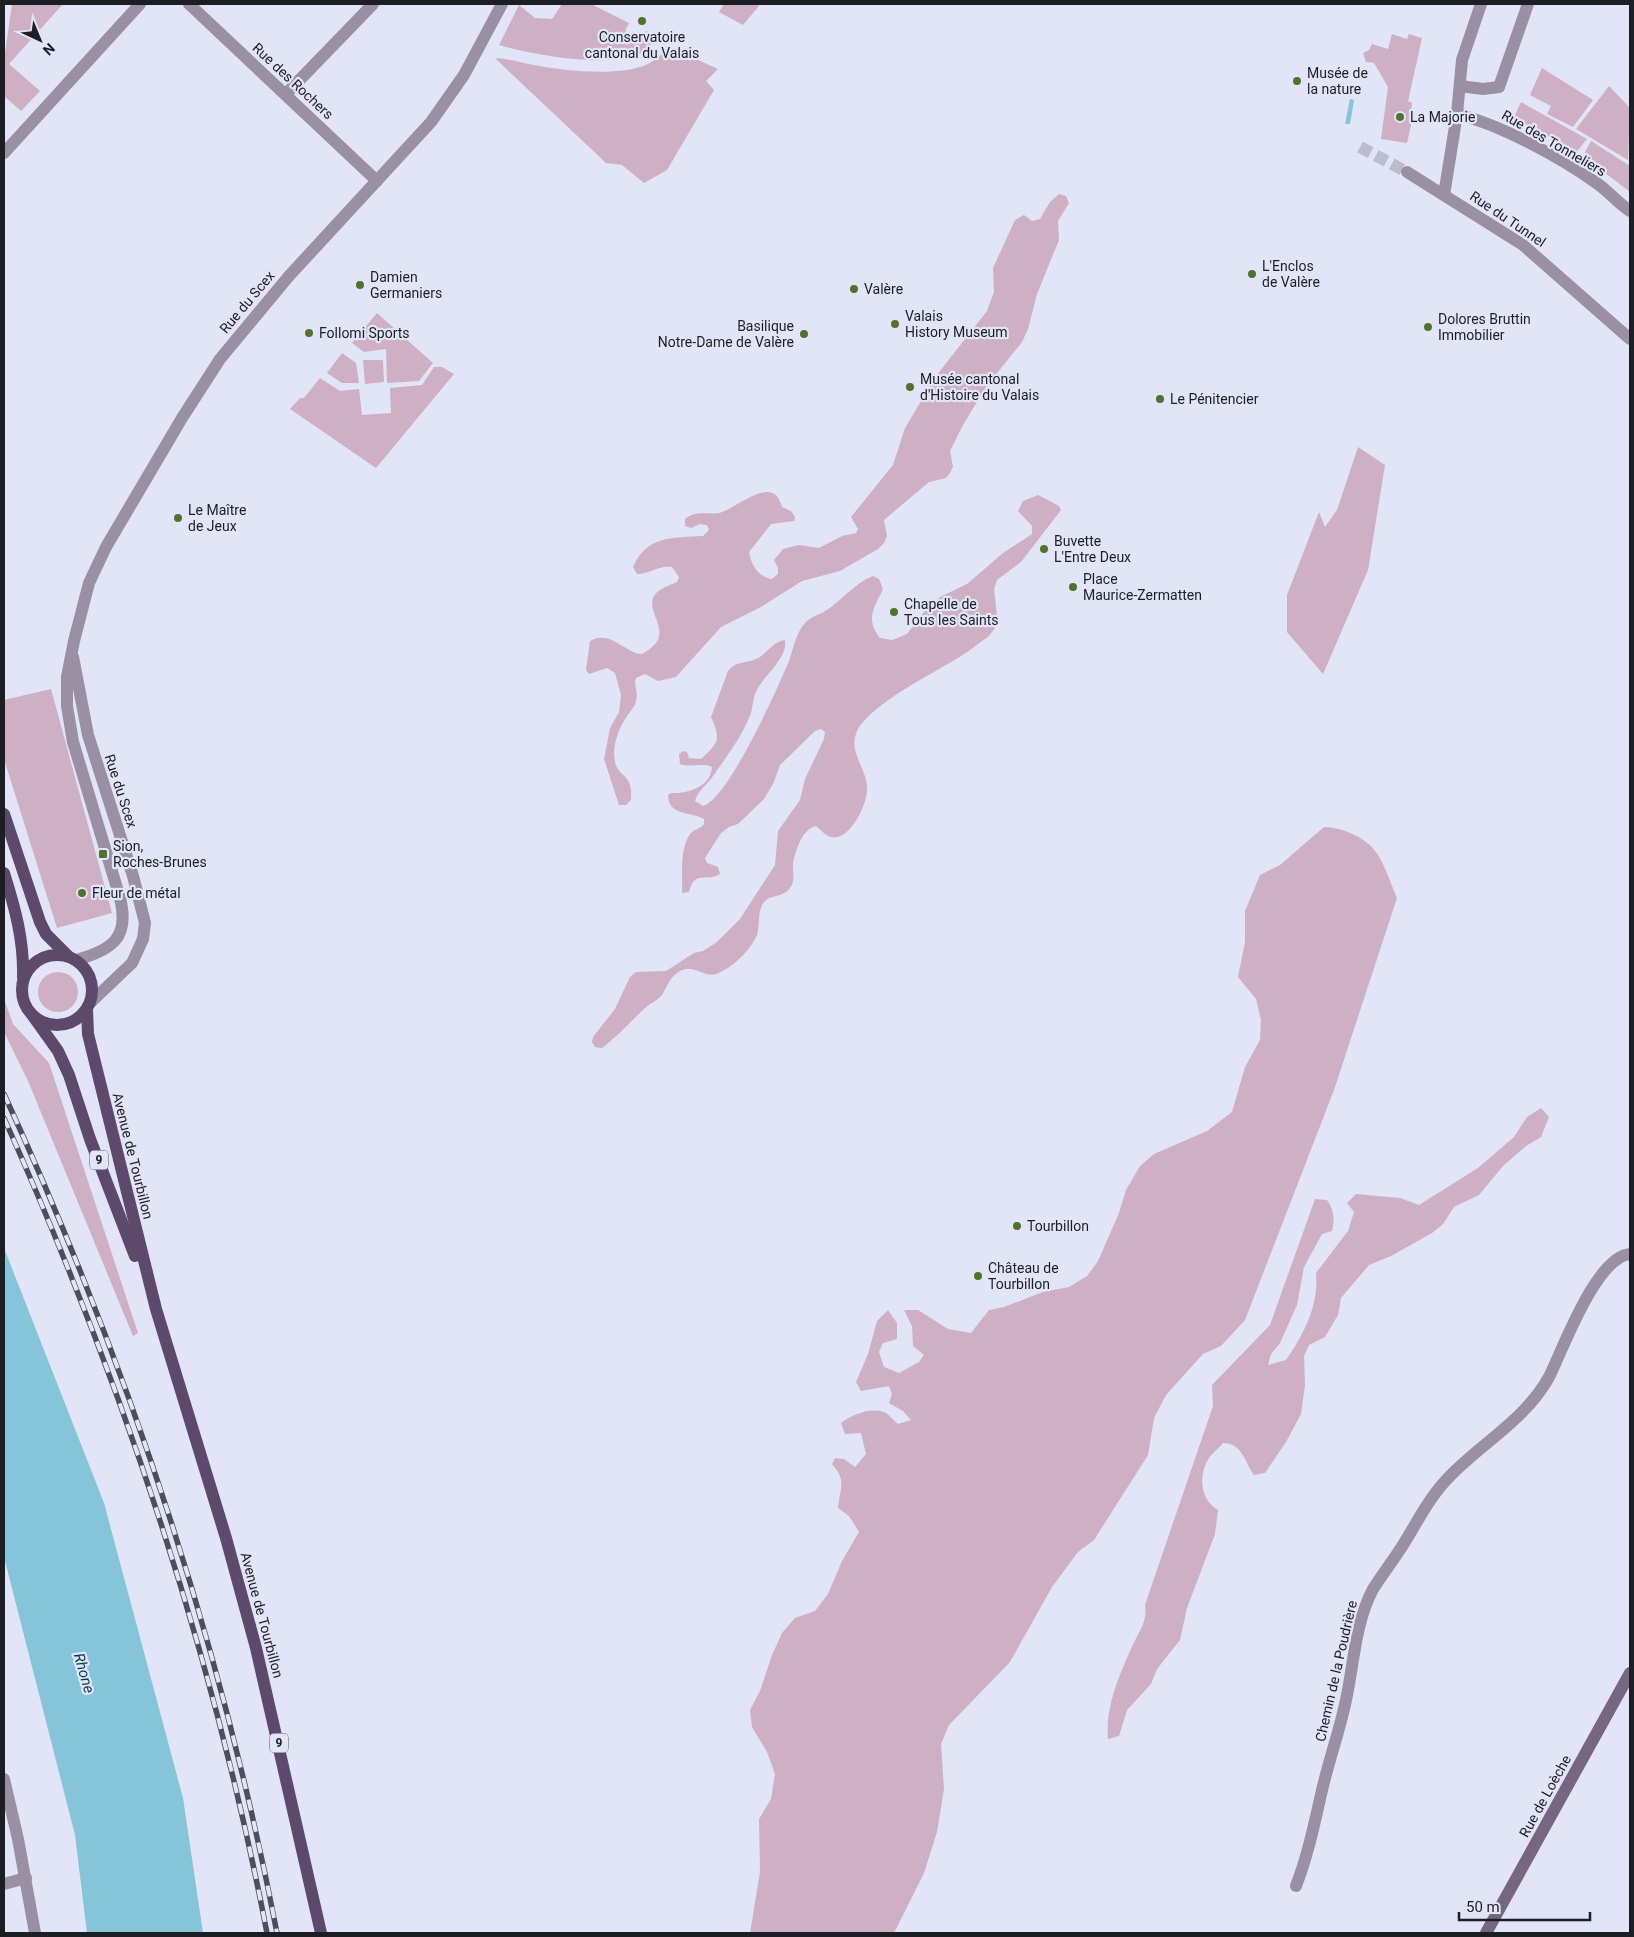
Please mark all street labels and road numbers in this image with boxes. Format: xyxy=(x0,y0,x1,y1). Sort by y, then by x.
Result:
street label: Rue des Rochers xyxy=(249,40,337,122)
street label: Rue des Tonneliers xyxy=(1499,107,1609,179)
street label: Rue du Tunnel xyxy=(1467,188,1549,250)
street label: Rue du Scex xyxy=(216,268,278,336)
street label: Rue du Scex xyxy=(102,752,140,830)
street label: Avenue de Tourbillon xyxy=(110,1091,156,1221)
road number: 9 xyxy=(90,1150,108,1170)
street label: Avenue de Tourbillon xyxy=(237,1550,287,1680)
street label: Chemin de la Poudrière xyxy=(1312,1599,1360,1743)
road number: 9 xyxy=(270,1734,288,1752)
street label: Rue de Loèche xyxy=(1516,1752,1574,1840)

